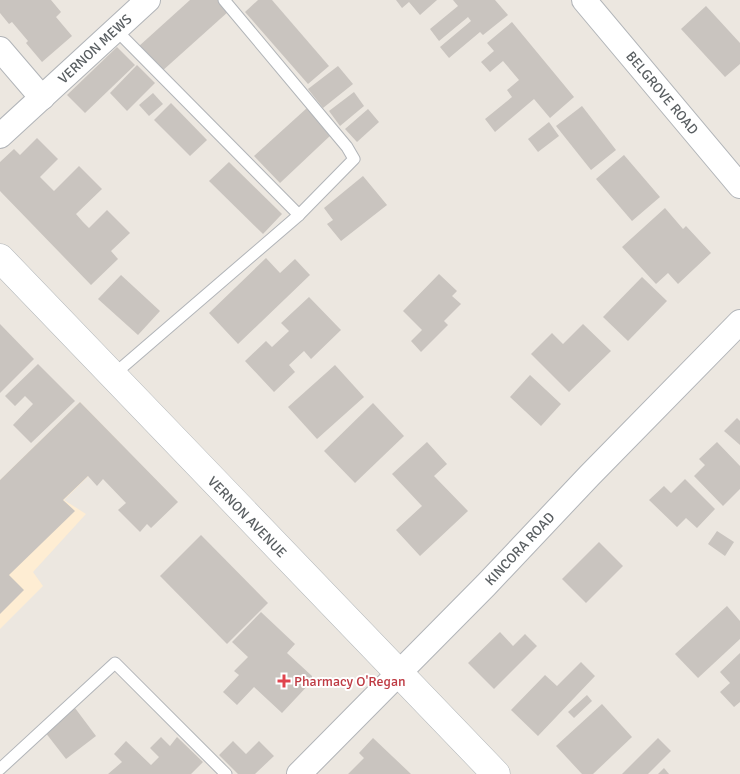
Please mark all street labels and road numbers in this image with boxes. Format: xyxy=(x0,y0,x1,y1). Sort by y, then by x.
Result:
street label: VERNON MEWS xyxy=(55,10,135,87)
street label: BELGROVE ROAD xyxy=(622,48,702,138)
street label: VERNON AVENUE xyxy=(204,473,290,561)
street label: KINCORA ROAD xyxy=(482,509,558,589)

